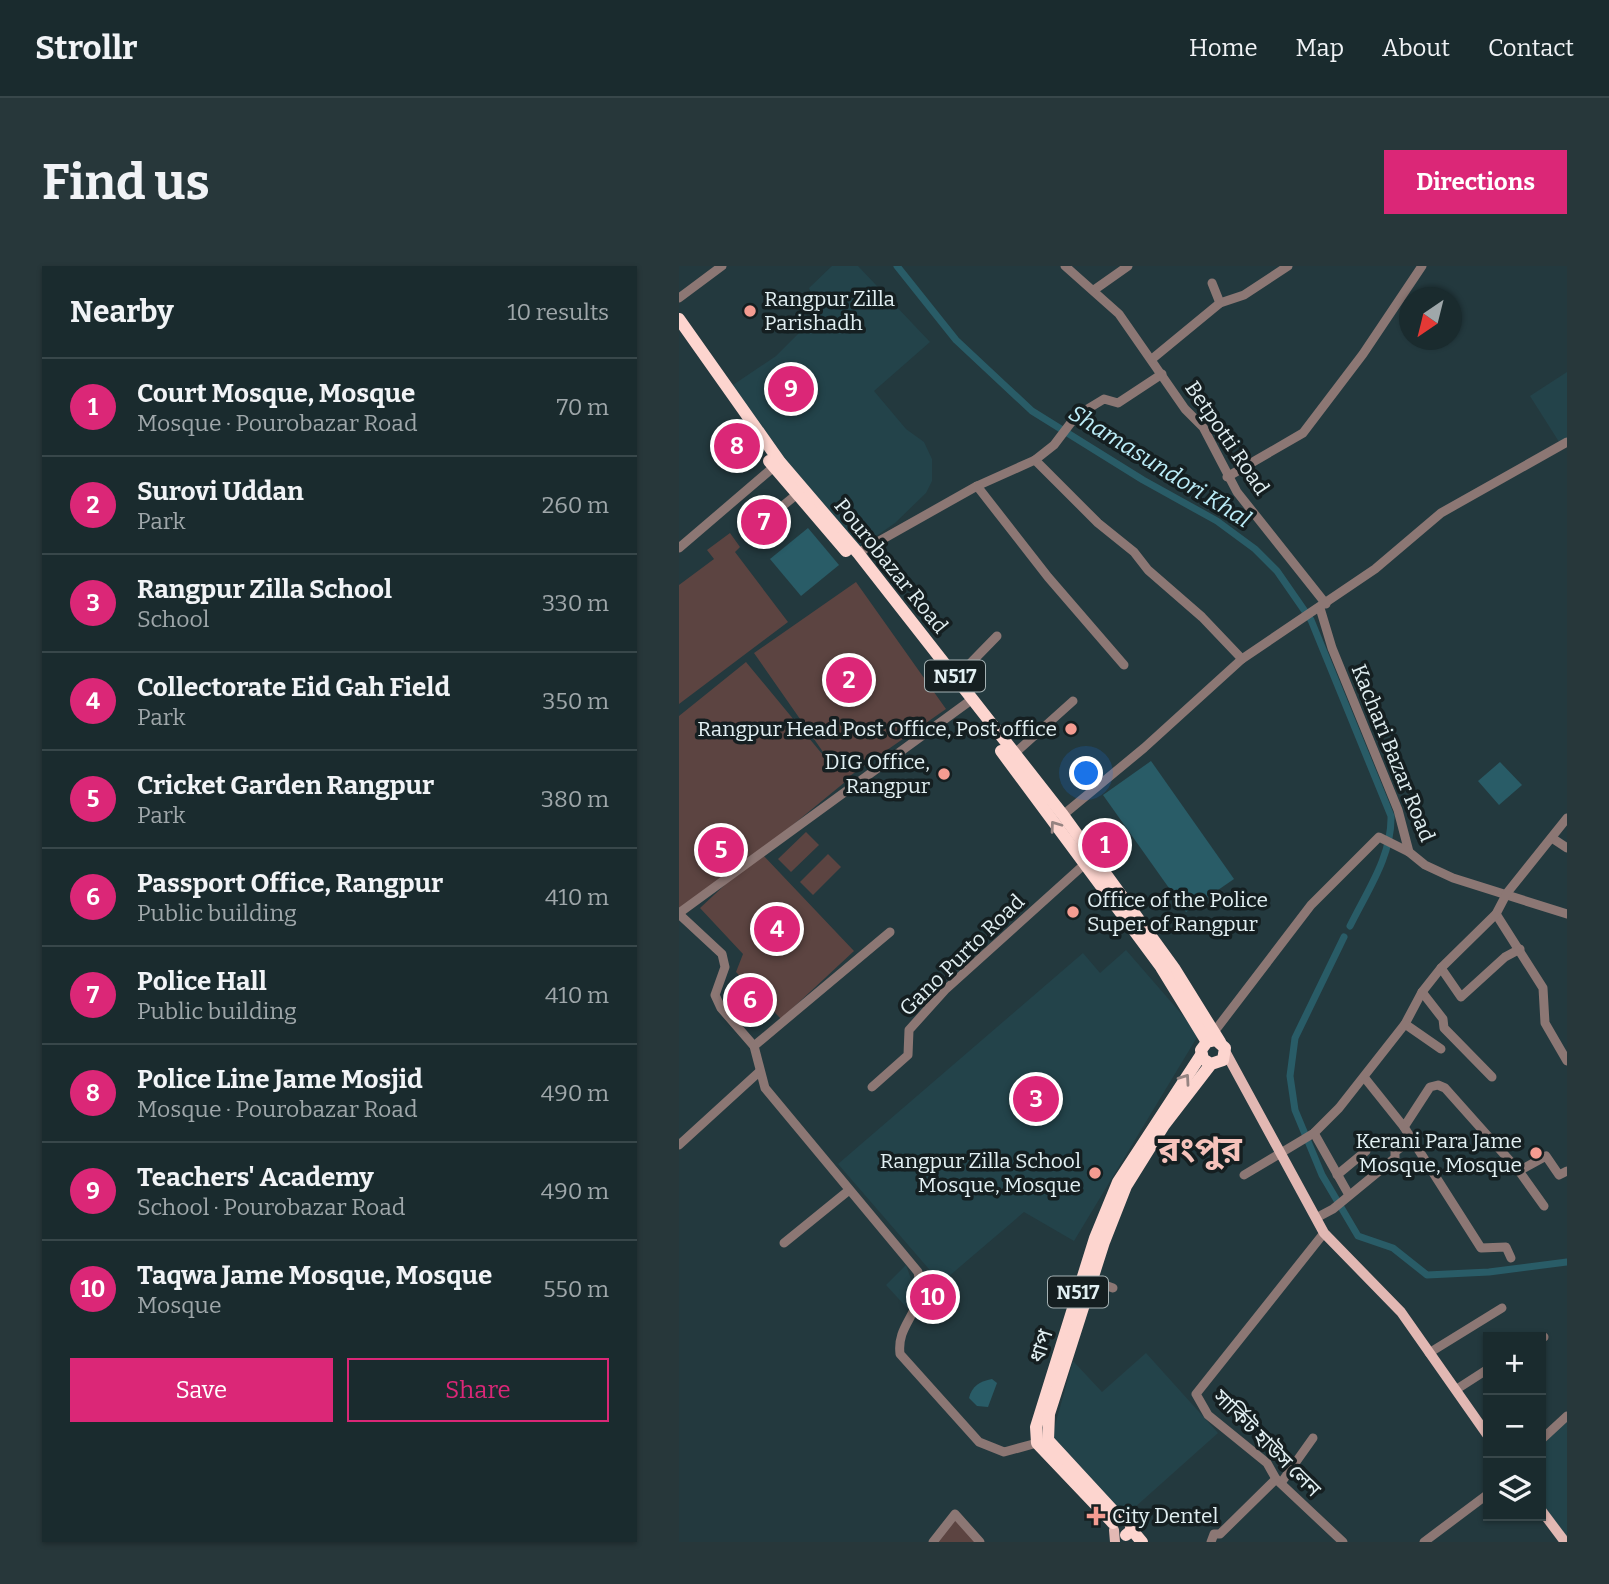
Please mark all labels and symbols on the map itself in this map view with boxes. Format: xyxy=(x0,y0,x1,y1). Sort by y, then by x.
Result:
place label: Rangpur Zilla Parishadh xyxy=(764,286,896,336)
north arrow xyxy=(1399,287,1462,350)
marker: Rangpur Zilla Parishadh xyxy=(742,303,758,319)
pin: 9 xyxy=(768,363,814,415)
street label: Betpotti Road xyxy=(1179,376,1275,500)
water label: Shamasundori Khal xyxy=(1064,399,1256,533)
pin: 8 xyxy=(714,420,760,472)
street label: Pourobazar Road xyxy=(829,493,953,639)
pin: 7 xyxy=(741,496,787,548)
pin: 2 xyxy=(826,654,872,706)
road number: N517 xyxy=(925,660,985,692)
street label: Kachari Bazar Road xyxy=(1346,661,1440,845)
place label: Rangpur Head Post Office, Post office xyxy=(697,716,1057,742)
marker: Rangpur Head Post Office, Post office xyxy=(1063,721,1079,737)
place label: DIG Office, Rangpur xyxy=(825,749,930,799)
your location xyxy=(1069,756,1103,790)
marker: DIG Office, Rangpur xyxy=(936,766,952,782)
pin: 1 xyxy=(1082,819,1128,871)
one-way arrow xyxy=(1051,821,1063,834)
pin: 5 xyxy=(698,824,744,876)
place label: Office of the Police Super of Rangpur xyxy=(1087,887,1268,937)
street label: Gano Purto Road xyxy=(894,889,1030,1021)
pin: 4 xyxy=(754,903,800,955)
marker: Office of the Police Super of Rangpur xyxy=(1065,904,1081,920)
pin: 6 xyxy=(727,974,773,1026)
pin: 3 xyxy=(1013,1073,1059,1125)
one-way arrow xyxy=(1177,1073,1190,1086)
district label: রংপুর xyxy=(1157,1128,1243,1170)
place label: Kerani Para Jame Mosque, Mosque xyxy=(1355,1128,1522,1178)
marker: Kerani Para Jame Mosque, Mosque xyxy=(1528,1145,1544,1161)
place label: Rangpur Zilla School Mosque, Mosque xyxy=(880,1148,1081,1198)
marker: Rangpur Zilla School Mosque, Mosque xyxy=(1087,1165,1103,1181)
pin: 10 xyxy=(910,1271,956,1323)
road number: N517 xyxy=(1048,1276,1108,1308)
street label: ধাপ xyxy=(1024,1325,1059,1366)
street label: সার্কিট হাউস লেন xyxy=(1207,1383,1326,1502)
place label: City Dentel xyxy=(1112,1503,1218,1529)
marker: City Dentel xyxy=(1086,1506,1106,1526)

